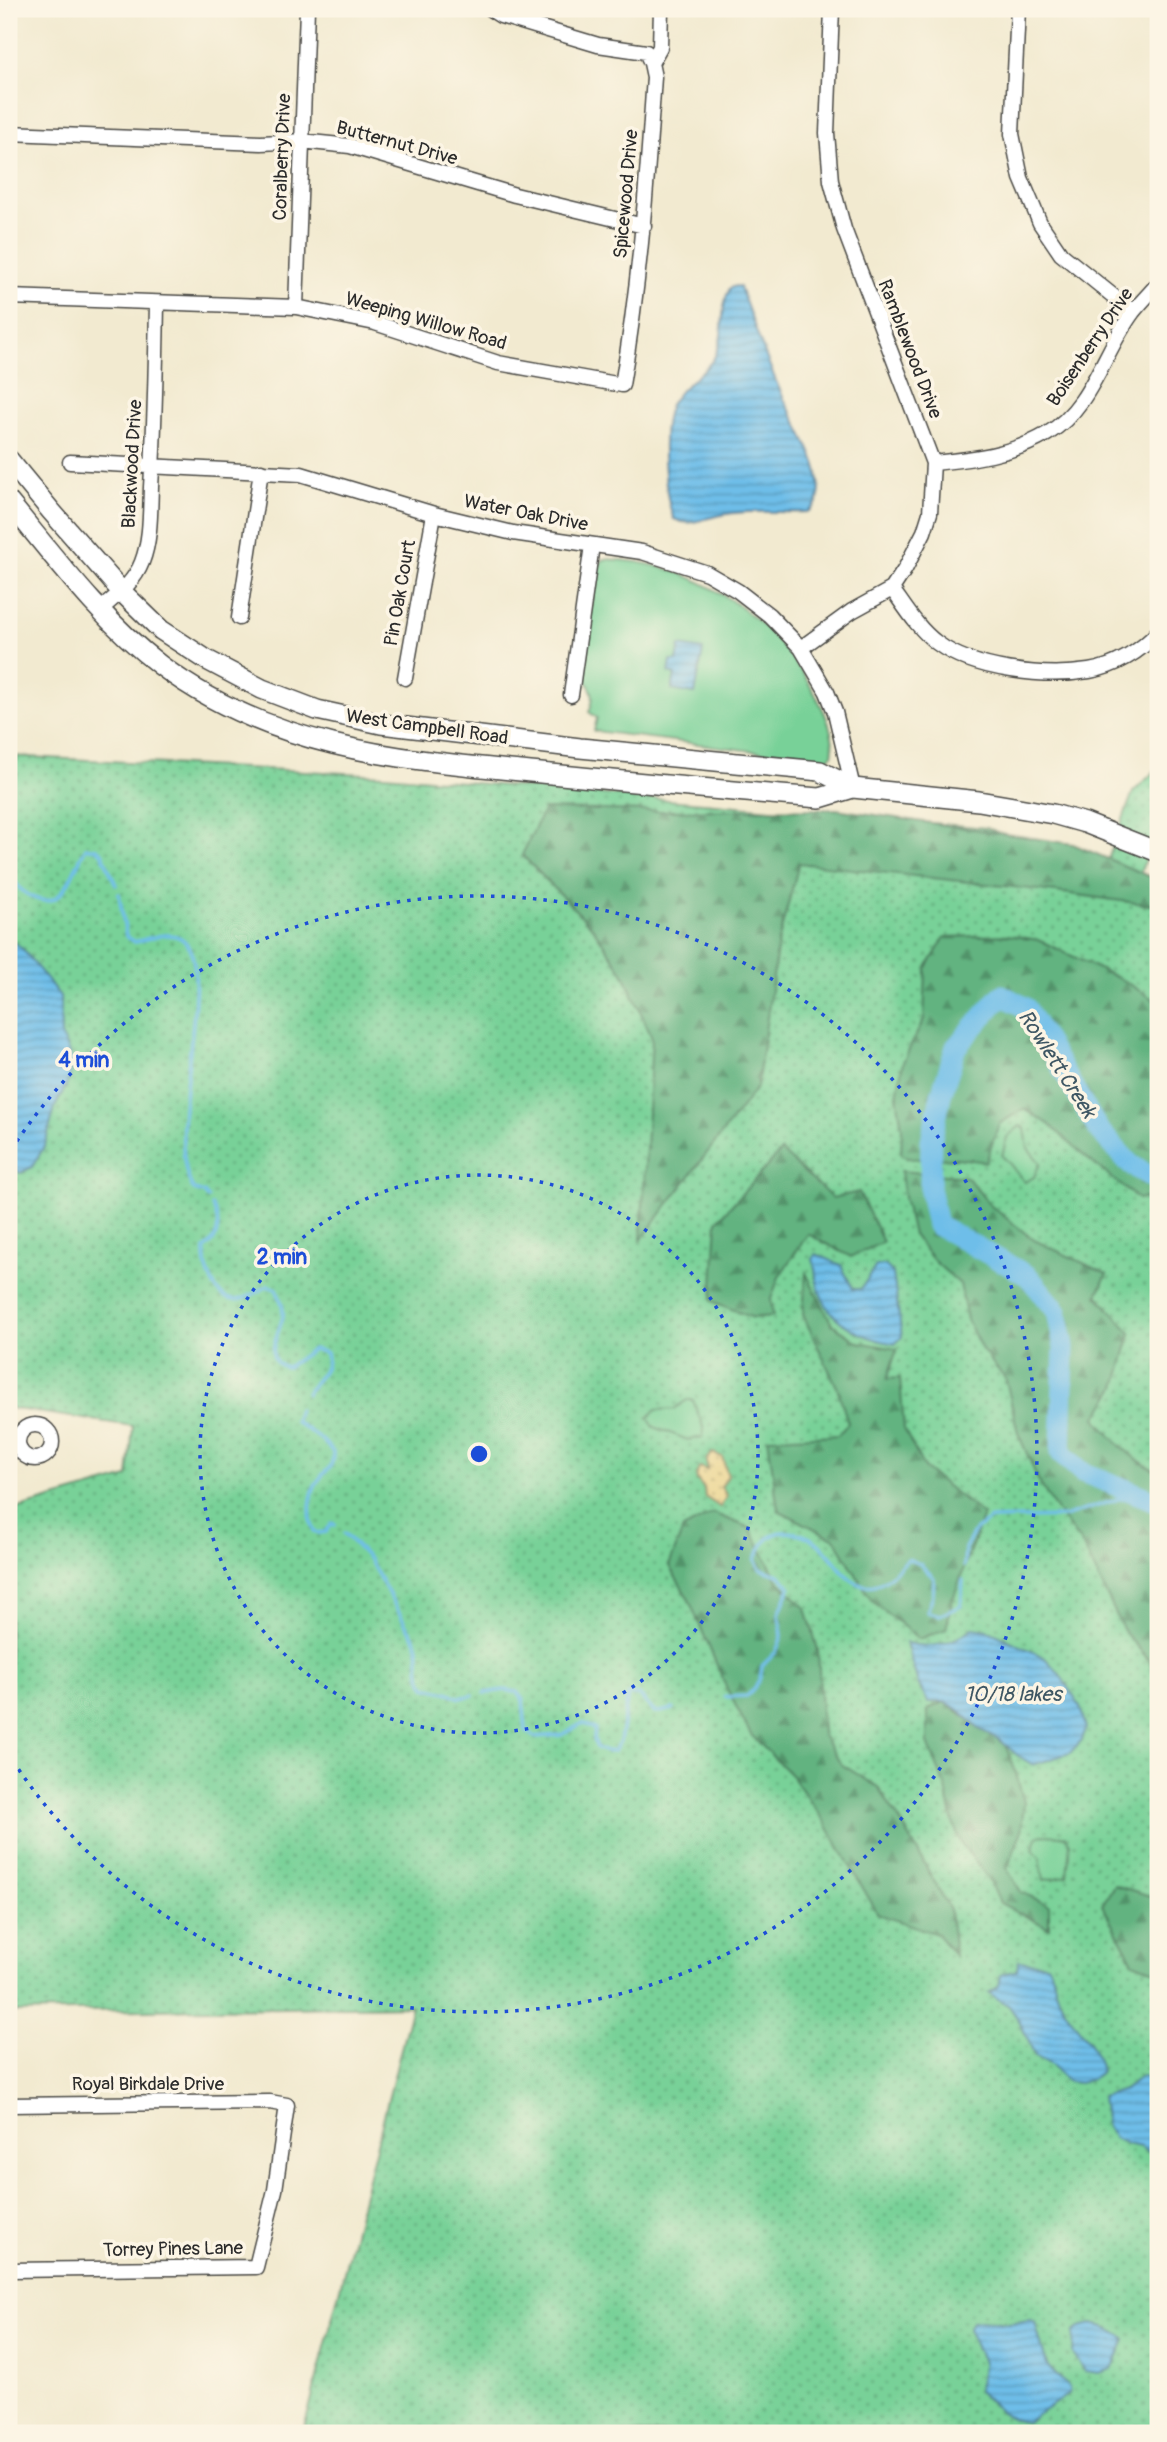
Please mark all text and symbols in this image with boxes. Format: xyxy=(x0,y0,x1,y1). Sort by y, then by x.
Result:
street label: Coralberry Drive xyxy=(268,92,296,221)
street label: Butternut Drive xyxy=(334,115,461,171)
street label: Spicewood Drive xyxy=(608,128,644,260)
street label: Ramblewood Drive xyxy=(872,276,948,423)
street label: Boisenberry Drive xyxy=(1042,283,1139,411)
street label: Weeping Willow Road xyxy=(343,287,509,355)
street label: Blackwood Drive xyxy=(117,398,147,529)
street label: Water Oak Drive xyxy=(462,489,591,537)
street label: Pin Oak Court xyxy=(379,538,421,648)
street label: West Campbell Road xyxy=(344,704,510,750)
water label: Rowlett Creek xyxy=(1012,1005,1103,1125)
text: 4 min xyxy=(59,1047,110,1074)
text: 2 min xyxy=(257,1244,307,1271)
centre of rings xyxy=(467,1442,491,1466)
water label: 10/18 lakes xyxy=(965,1681,1064,1708)
street label: Royal Birkdale Drive xyxy=(72,2072,225,2096)
street label: Torrey Pines Lane xyxy=(103,2236,244,2262)

